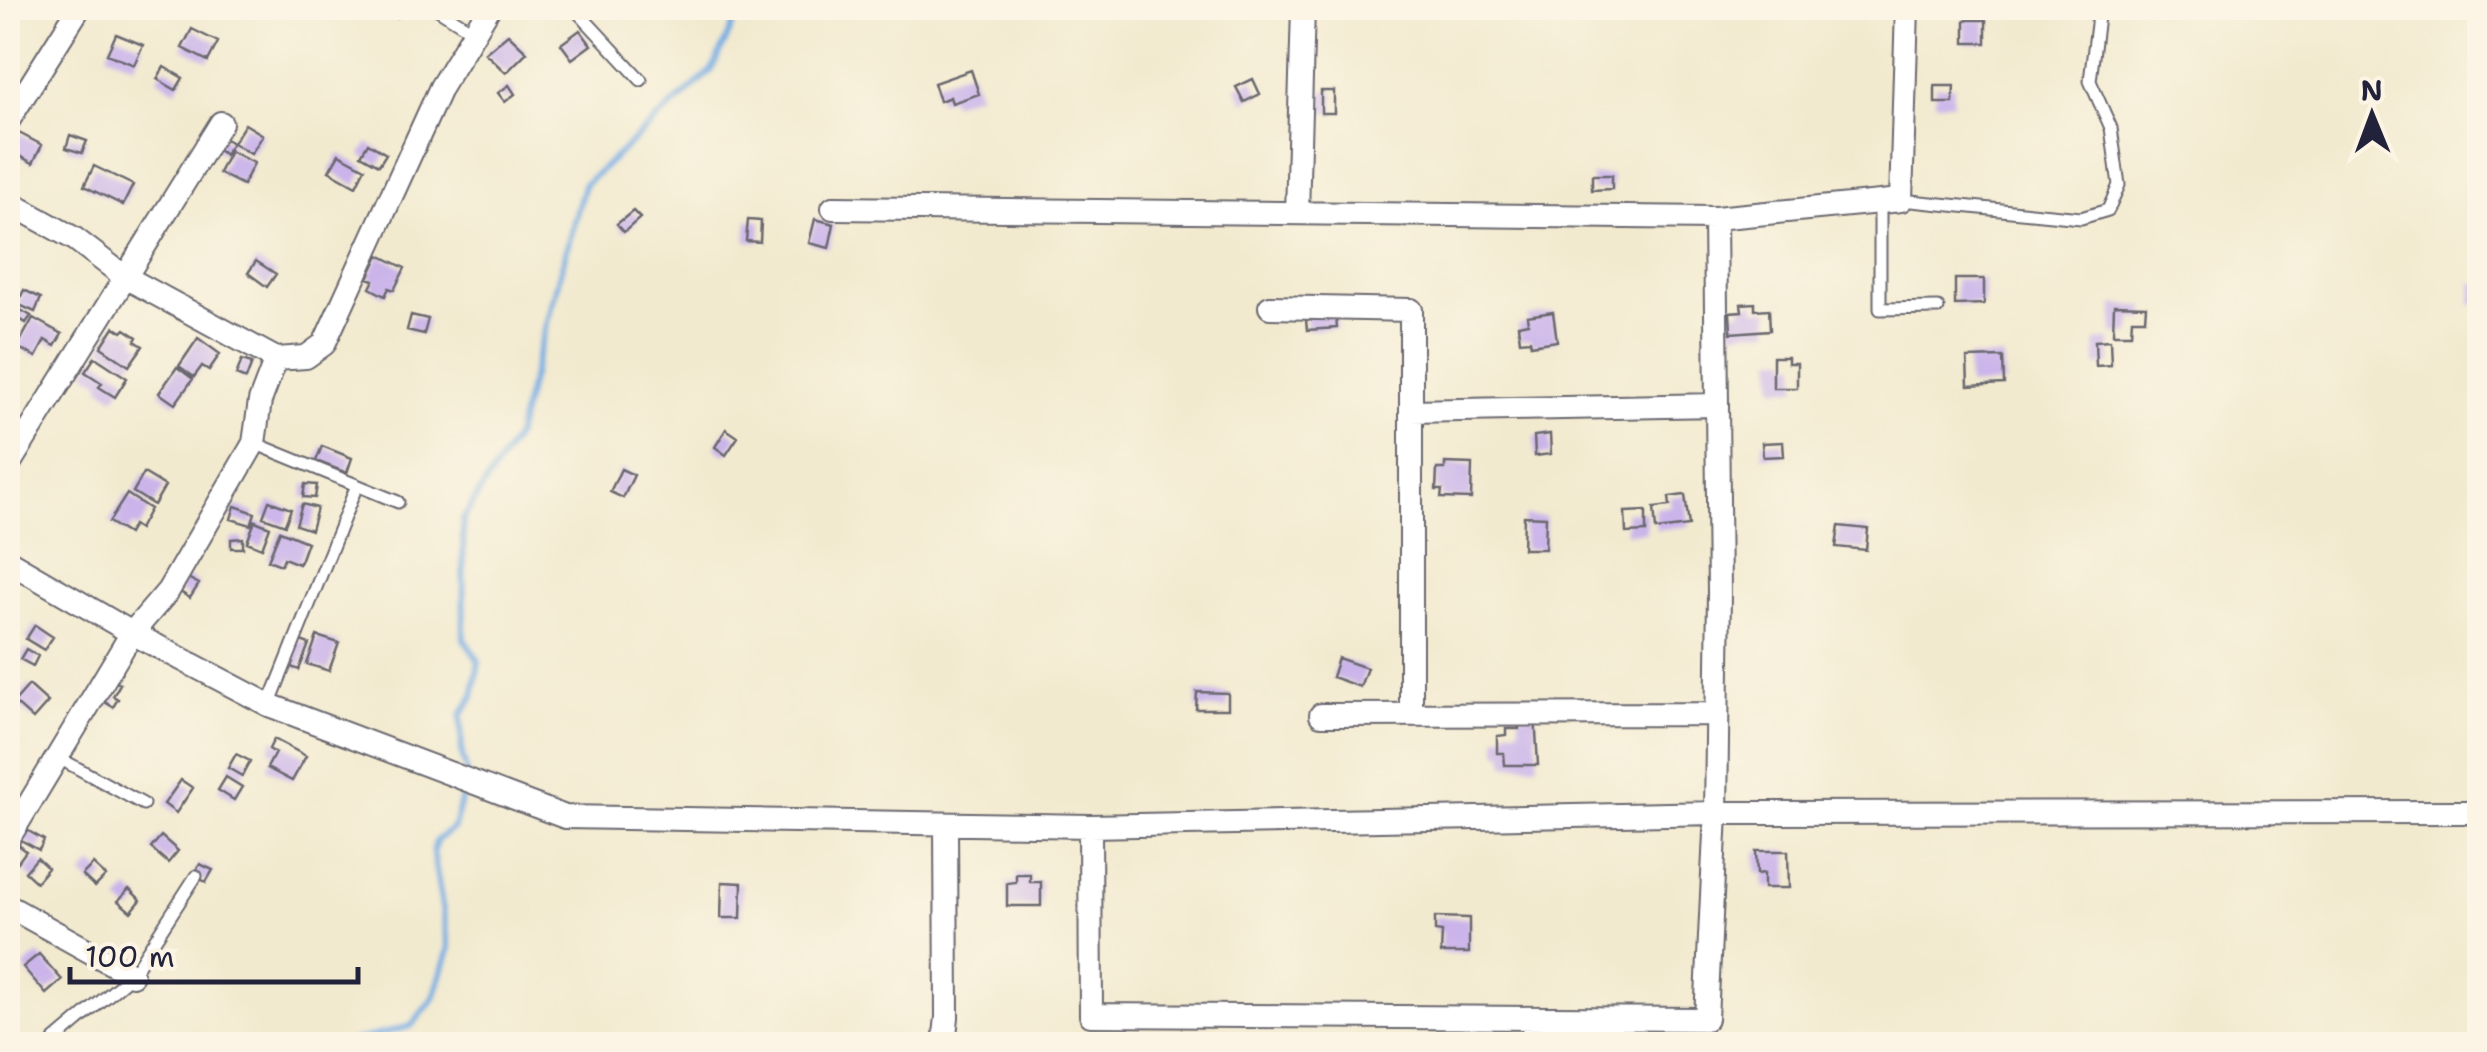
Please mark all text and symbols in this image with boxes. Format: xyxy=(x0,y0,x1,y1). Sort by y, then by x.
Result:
north arrow xyxy=(2322,65,2422,165)
text: N xyxy=(2360,71,2383,109)
scale bar xyxy=(70,922,358,984)
text: 100 m xyxy=(85,936,175,977)

